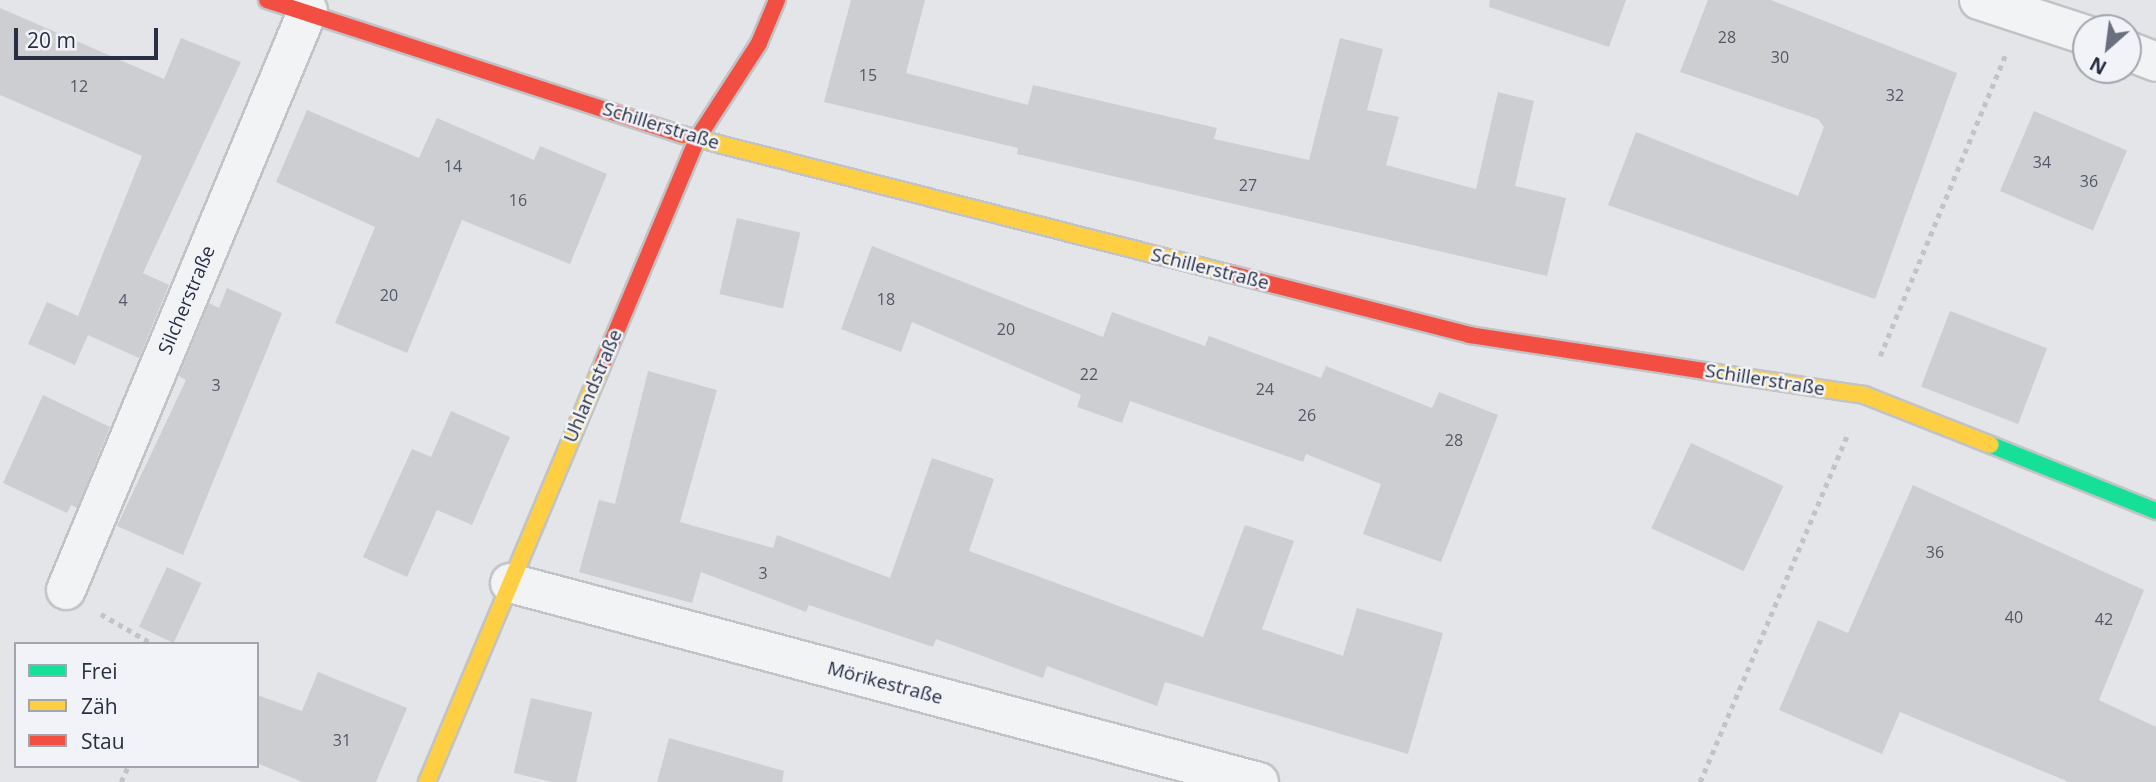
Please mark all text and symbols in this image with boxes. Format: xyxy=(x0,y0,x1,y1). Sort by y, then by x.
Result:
scale bar xyxy=(18,14,161,58)
north arrow xyxy=(2072,14,2142,84)
text: 20 m xyxy=(27,26,76,54)
house number: 28 xyxy=(1718,27,1736,47)
house number: 30 xyxy=(1771,47,1789,67)
text: N xyxy=(2085,51,2111,81)
house number: 15 xyxy=(859,65,877,85)
house number: 12 xyxy=(70,76,88,96)
house number: 32 xyxy=(1886,85,1904,105)
street label: Schillerstraße xyxy=(600,97,722,155)
house number: 34 xyxy=(2033,152,2051,172)
house number: 14 xyxy=(444,156,462,176)
house number: 36 xyxy=(2080,171,2098,191)
house number: 27 xyxy=(1239,175,1257,195)
house number: 16 xyxy=(509,190,527,210)
street label: Silcherstraße xyxy=(154,242,220,358)
street label: Schillerstraße xyxy=(1149,243,1271,295)
house number: 20 xyxy=(380,285,398,305)
house number: 18 xyxy=(877,289,895,309)
house number: 4 xyxy=(118,290,128,310)
house number: 20 xyxy=(997,319,1015,339)
street label: Uhlandstraße xyxy=(559,326,627,446)
street label: Schillerstraße xyxy=(1704,359,1826,401)
house number: 22 xyxy=(1080,364,1098,384)
house number: 3 xyxy=(211,375,221,395)
house number: 24 xyxy=(1256,379,1274,399)
house number: 26 xyxy=(1298,405,1316,425)
house number: 28 xyxy=(1445,430,1463,450)
house number: 36 xyxy=(1926,542,1944,562)
house number: 3 xyxy=(758,563,768,583)
house number: 40 xyxy=(2005,607,2023,627)
house number: 42 xyxy=(2095,609,2113,629)
legend xyxy=(14,642,259,768)
text: Frei xyxy=(81,657,118,685)
street label: Mörikestraße xyxy=(825,657,945,709)
text: Zäh xyxy=(81,692,118,720)
text: Stau xyxy=(81,727,125,755)
house number: 31 xyxy=(333,730,351,750)

